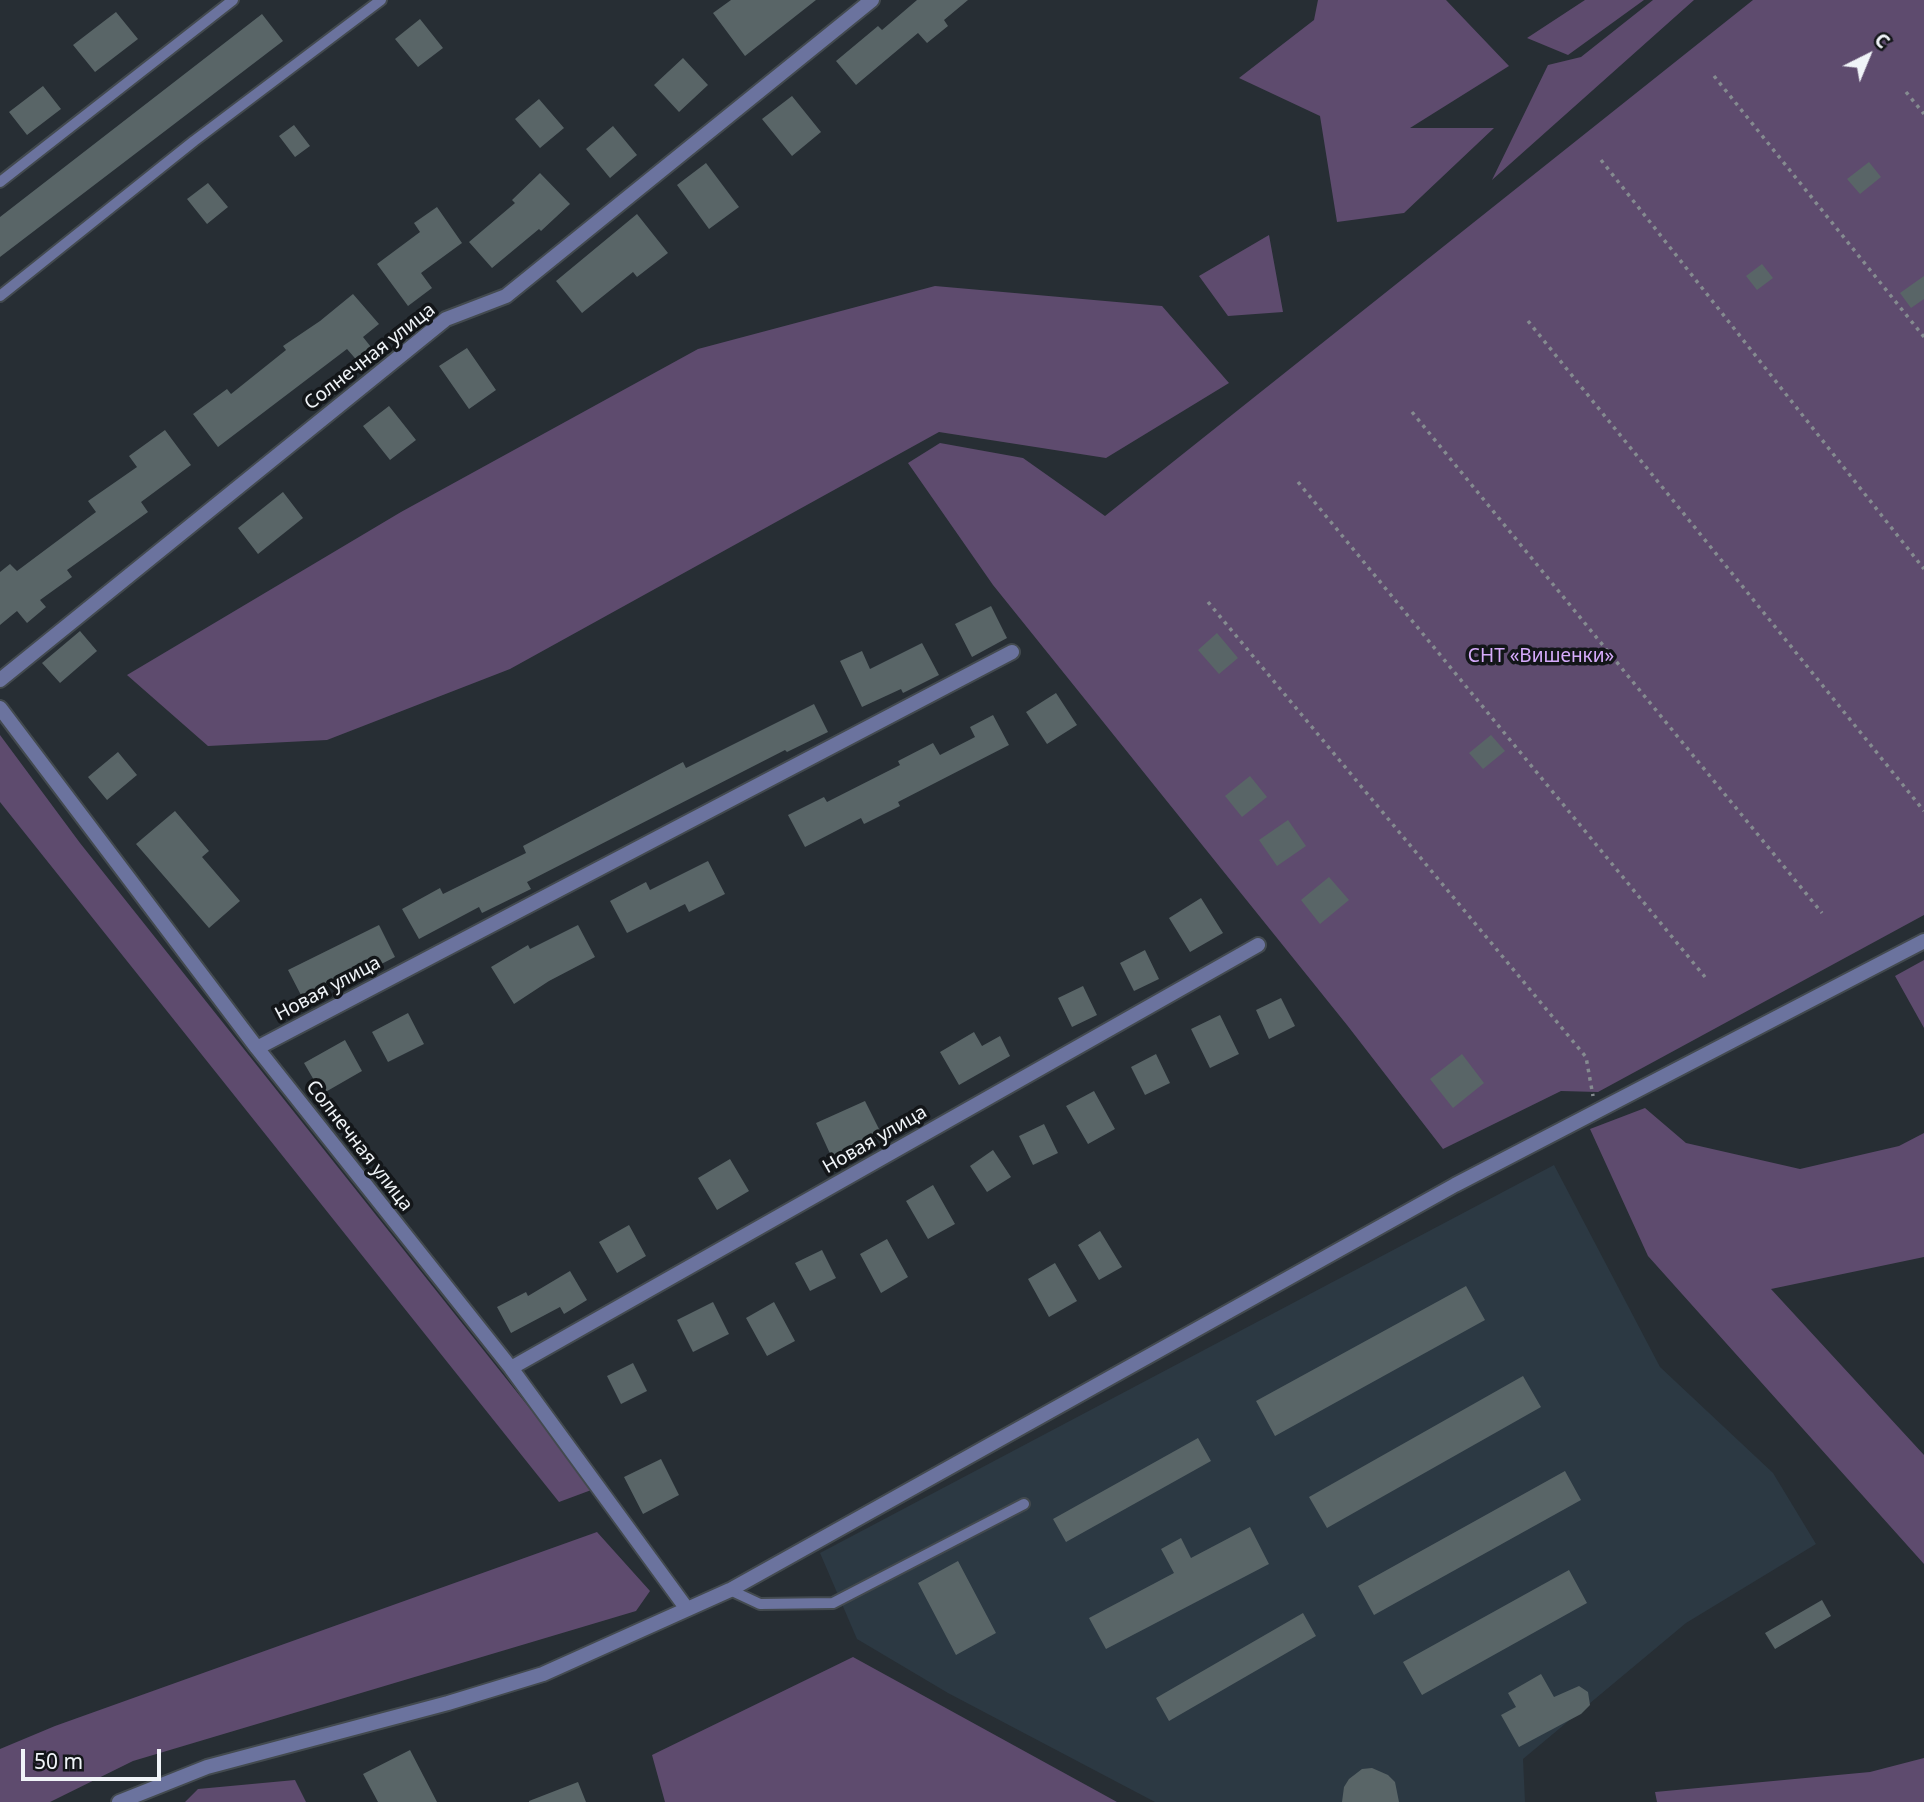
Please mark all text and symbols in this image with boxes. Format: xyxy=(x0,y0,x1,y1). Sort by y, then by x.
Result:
north arrow xyxy=(1833,21,1903,91)
text: С xyxy=(1869,27,1896,54)
street label: Солнечная улица xyxy=(300,299,440,415)
park label: СНТ «Вишенки» xyxy=(1468,646,1614,668)
street label: Новая улица xyxy=(271,952,385,1026)
street label: Солнечная улица xyxy=(301,1076,417,1216)
street label: Новая улица xyxy=(819,1101,931,1179)
scale bar xyxy=(24,1736,164,1780)
text: 50 m xyxy=(34,1747,83,1775)

